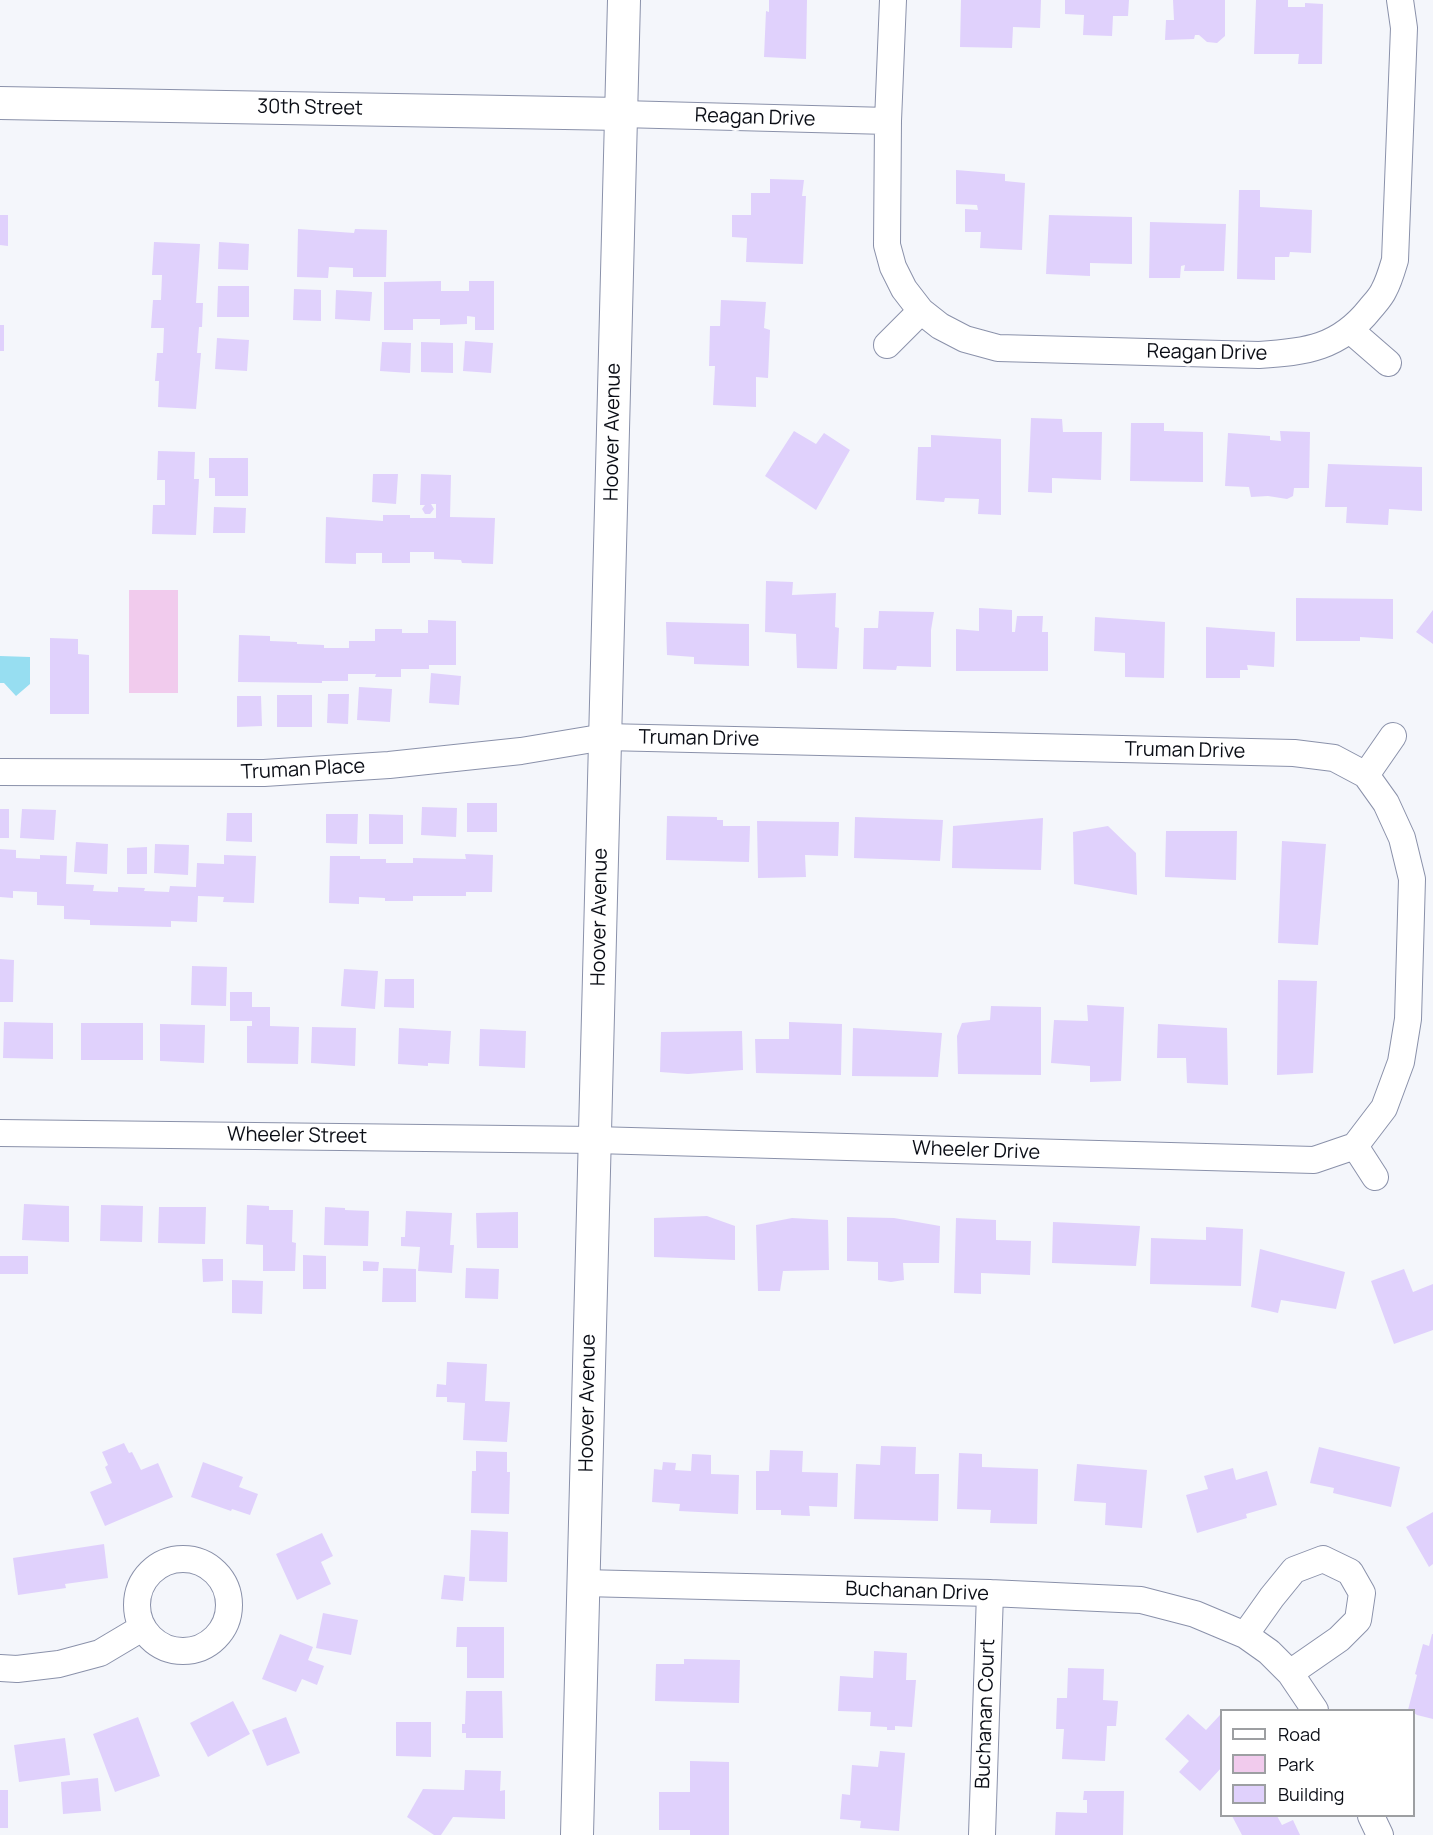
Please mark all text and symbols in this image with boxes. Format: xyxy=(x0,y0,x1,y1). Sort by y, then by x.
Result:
street label: 30th Street xyxy=(257,95,363,121)
street label: Reagan Drive xyxy=(694,104,816,132)
street label: Reagan Drive xyxy=(1146,340,1268,366)
street label: Hoover Avenue xyxy=(600,363,626,501)
street label: Truman Drive xyxy=(638,726,760,752)
street label: Truman Drive xyxy=(1124,738,1246,764)
street label: Truman Place xyxy=(240,755,366,785)
street label: Hoover Avenue xyxy=(587,848,613,986)
street label: Wheeler Street xyxy=(227,1123,367,1149)
street label: Wheeler Drive xyxy=(911,1137,1041,1165)
street label: Hoover Avenue xyxy=(575,1334,601,1472)
street label: Buchanan Drive xyxy=(845,1577,989,1607)
street label: Buchanan Court xyxy=(971,1638,1001,1790)
legend xyxy=(1220,1709,1415,1817)
text: Road xyxy=(1278,1722,1321,1746)
text: Park xyxy=(1278,1752,1314,1776)
text: Building xyxy=(1278,1782,1344,1806)

